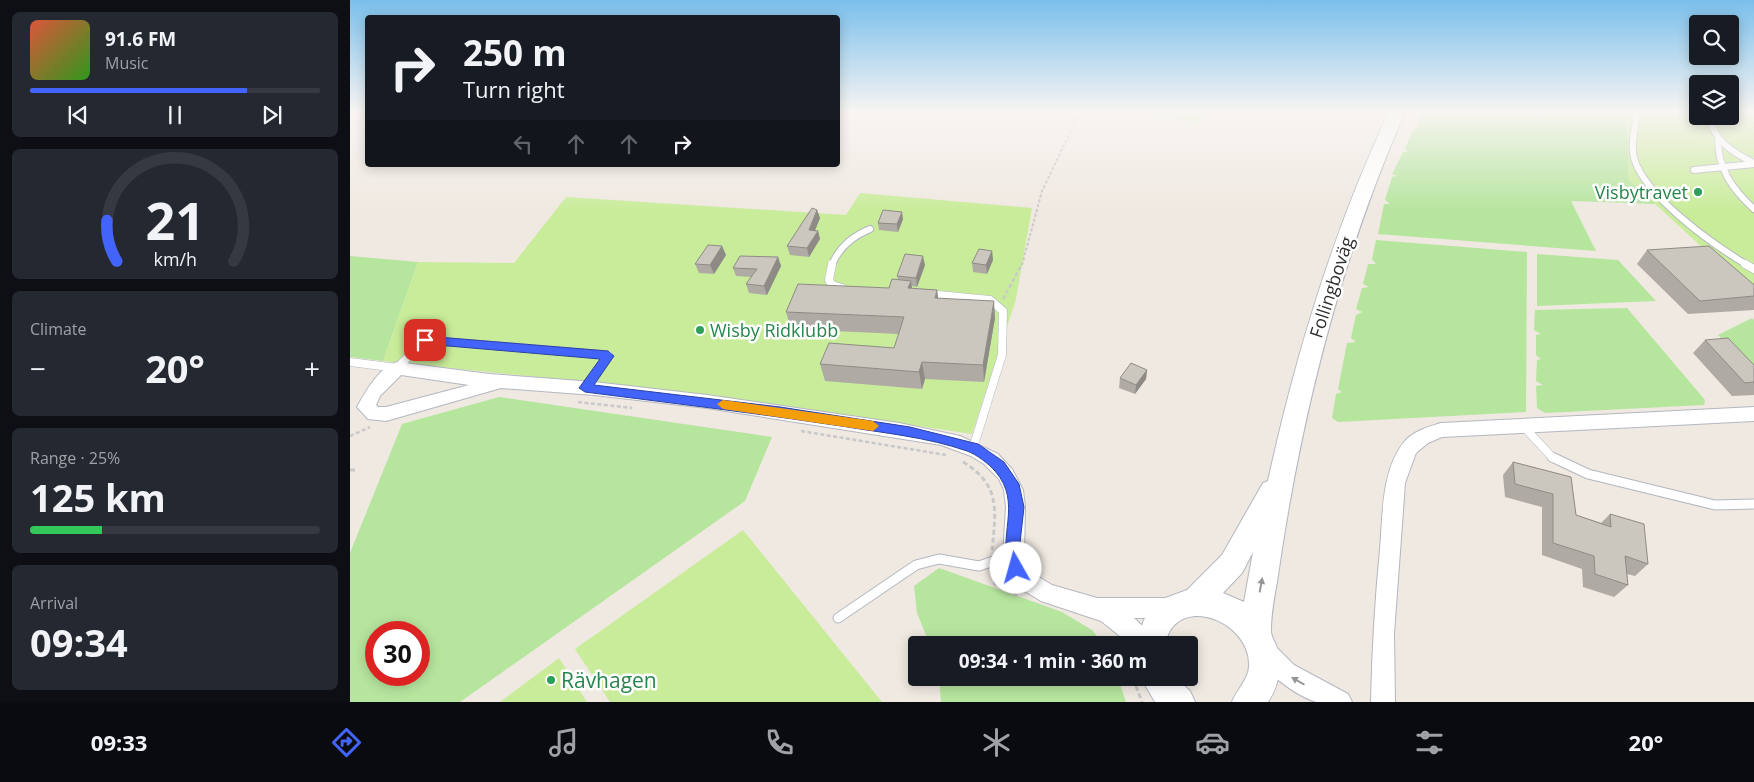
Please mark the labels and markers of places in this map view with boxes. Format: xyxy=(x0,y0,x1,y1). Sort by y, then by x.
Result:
place label: Visbytravet xyxy=(1595,180,1688,204)
marker: Visbytravet xyxy=(1692,186,1704,198)
place label: Wisby Ridklubb xyxy=(710,318,838,342)
pin xyxy=(404,319,446,361)
marker: Wisby Ridklubb xyxy=(694,324,706,336)
place label: Rävhagen xyxy=(561,666,657,694)
marker: Rävhagen xyxy=(545,674,557,686)

